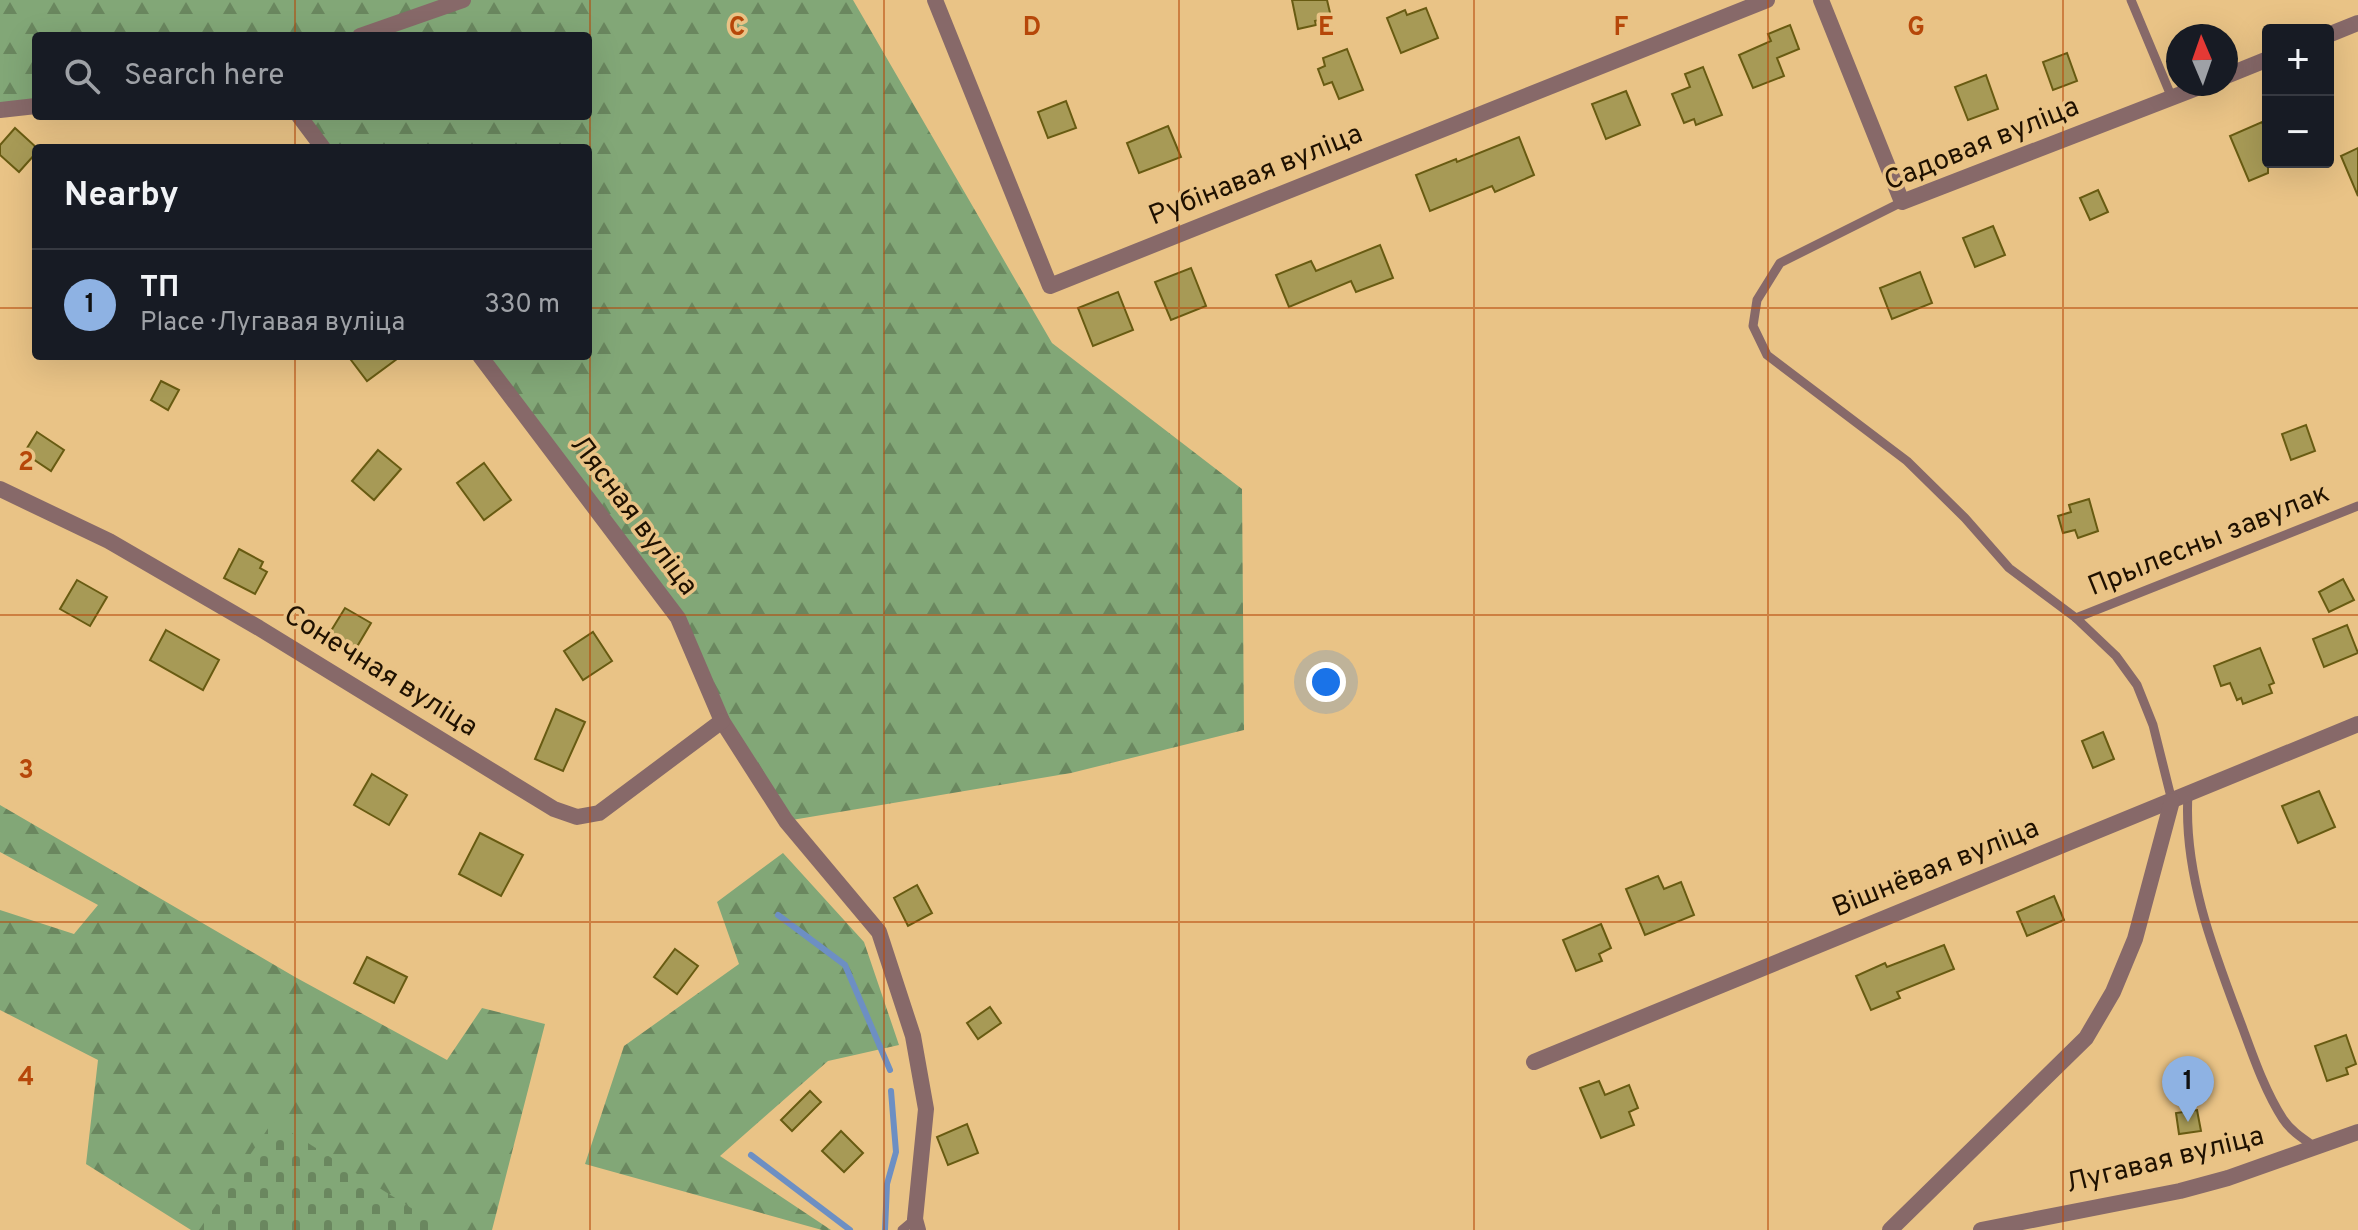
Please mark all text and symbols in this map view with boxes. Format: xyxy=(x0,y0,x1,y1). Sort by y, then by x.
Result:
text: C xyxy=(729,12,745,45)
text: D xyxy=(1023,12,1041,45)
text: E xyxy=(1318,12,1334,45)
text: F xyxy=(1614,12,1629,45)
text: G xyxy=(1907,12,1925,45)
north arrow xyxy=(2166,24,2238,96)
map controls xyxy=(2262,24,2334,168)
button: + xyxy=(2262,24,2334,96)
search box xyxy=(32,32,592,120)
icon: search xyxy=(60,54,104,98)
text: Search here xyxy=(124,58,284,95)
street label: Садовая вуліца xyxy=(1879,90,2085,200)
button: − xyxy=(2262,96,2334,168)
street label: Рубінавая вуліца xyxy=(1144,117,1368,235)
text: Nearby xyxy=(64,175,179,218)
text: ТП xyxy=(140,270,179,307)
text: 1 xyxy=(85,289,95,322)
text: 330 m xyxy=(484,289,560,322)
text: Place · Лугавая вуліца xyxy=(140,307,405,340)
street label: Лясная вуліца xyxy=(561,429,705,603)
text: 2 xyxy=(18,447,34,480)
street label: Прылесны завулак xyxy=(2083,476,2335,606)
street label: Сонечная вуліца xyxy=(276,598,484,746)
your location xyxy=(1306,662,1346,702)
text: 3 xyxy=(18,755,34,788)
street label: Вішнёвая вуліца xyxy=(1827,811,2045,927)
pin: 1 xyxy=(2162,1056,2214,1122)
text: 4 xyxy=(18,1062,34,1095)
street label: Лугавая вуліца xyxy=(2062,1119,2268,1203)

